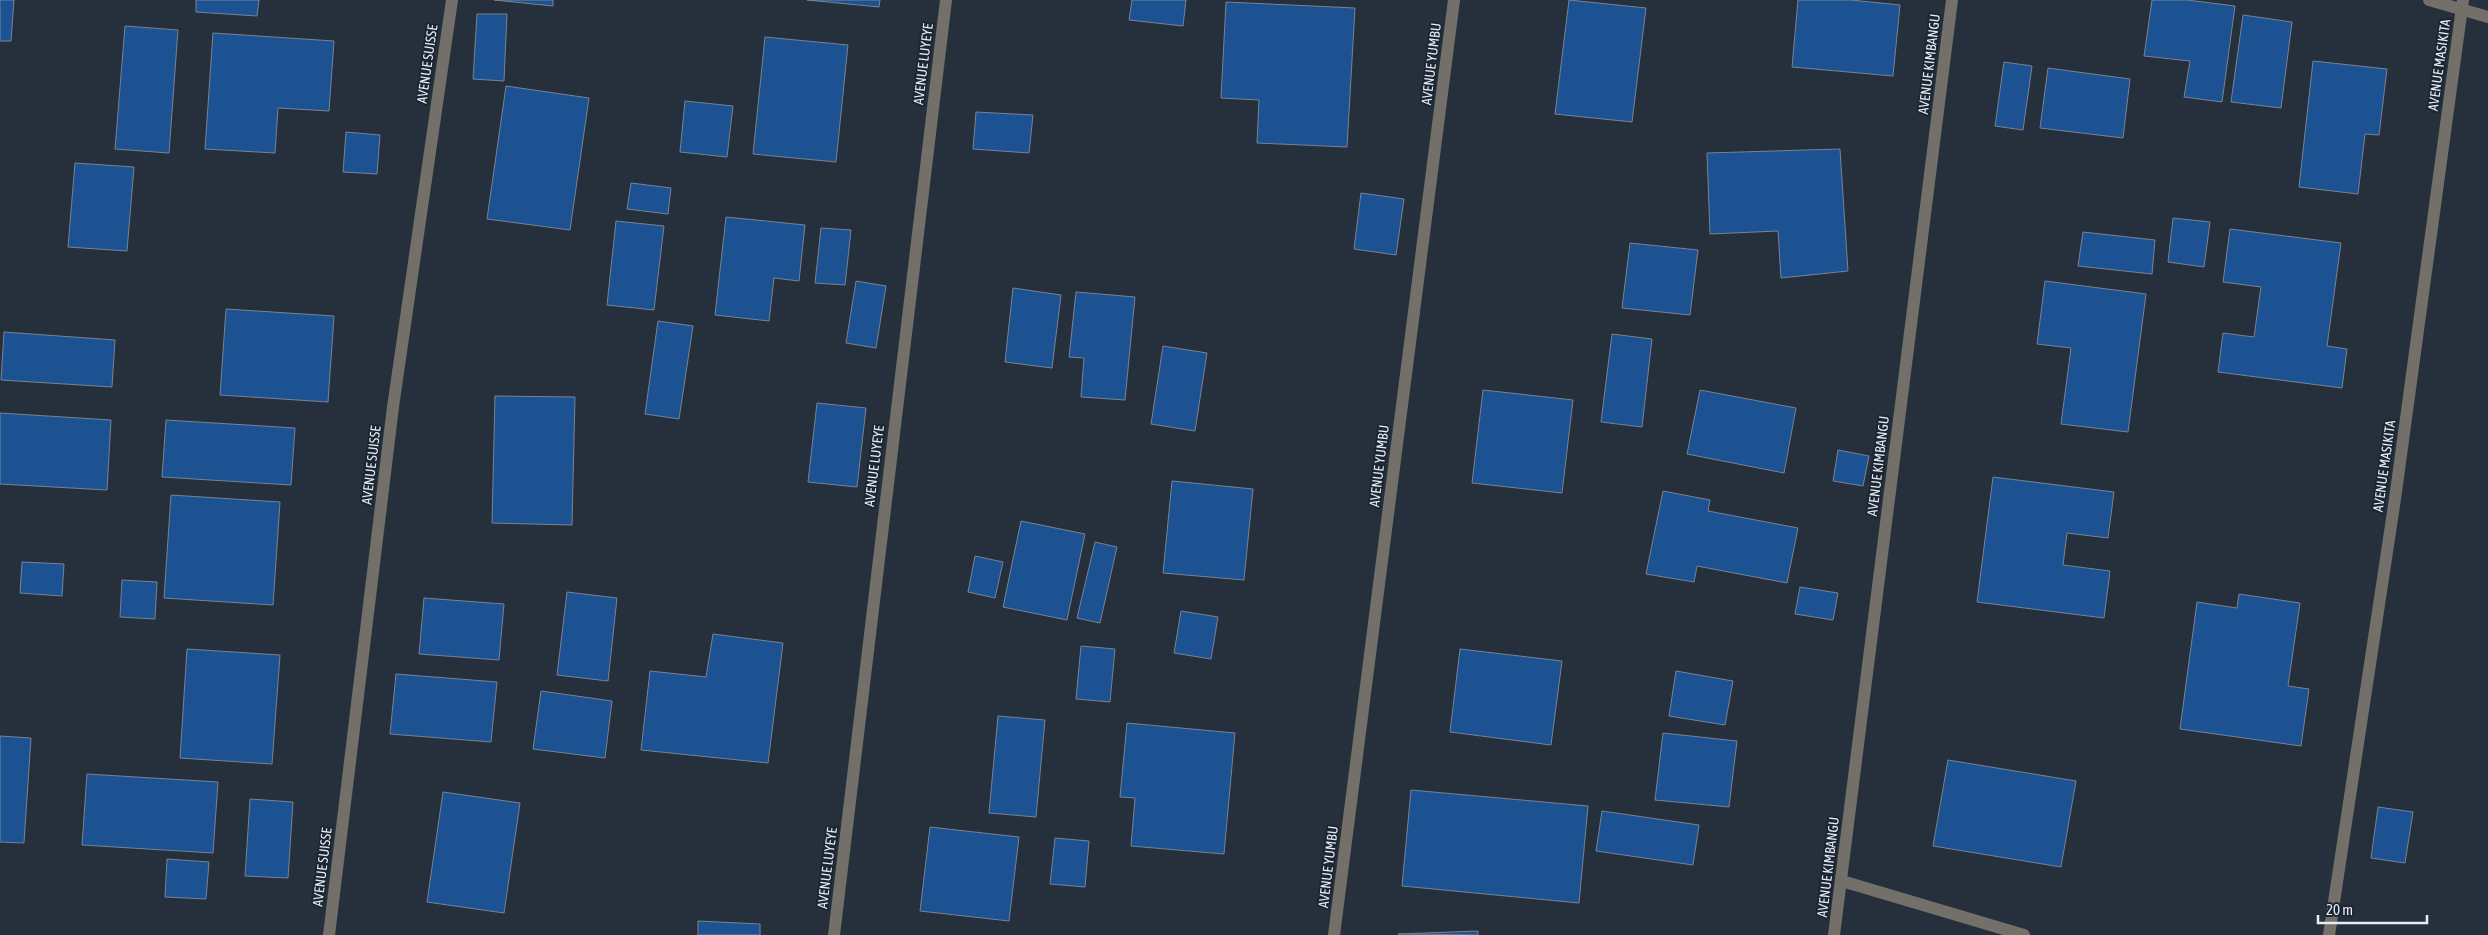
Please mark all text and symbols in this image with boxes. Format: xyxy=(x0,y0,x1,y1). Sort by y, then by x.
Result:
street label: AVENUE KIMBANGU xyxy=(1915,13,1943,115)
street label: AVENUE MASIKITA xyxy=(2425,18,2453,112)
street label: AVENUE LUYEYE xyxy=(910,22,936,106)
street label: AVENUE YUMBU xyxy=(1418,22,1444,106)
street label: AVENUE SUISSE xyxy=(414,24,440,104)
street label: AVENUE KIMBANGU xyxy=(1864,415,1892,517)
street label: AVENUE MASIKITA xyxy=(2370,419,2398,513)
street label: AVENUE LUYEYE xyxy=(861,424,887,508)
street label: AVENUE YUMBU xyxy=(1366,424,1392,508)
street label: AVENUE SUISSE xyxy=(358,425,384,505)
street label: AVENUE KIMBANGU xyxy=(1814,816,1842,918)
street label: AVENUE YUMBU xyxy=(1315,825,1341,909)
street label: AVENUE LUYEYE xyxy=(814,826,840,910)
street label: AVENUE SUISSE xyxy=(309,827,335,907)
scale bar xyxy=(2318,892,2427,924)
text: 20 m xyxy=(2326,901,2353,918)

